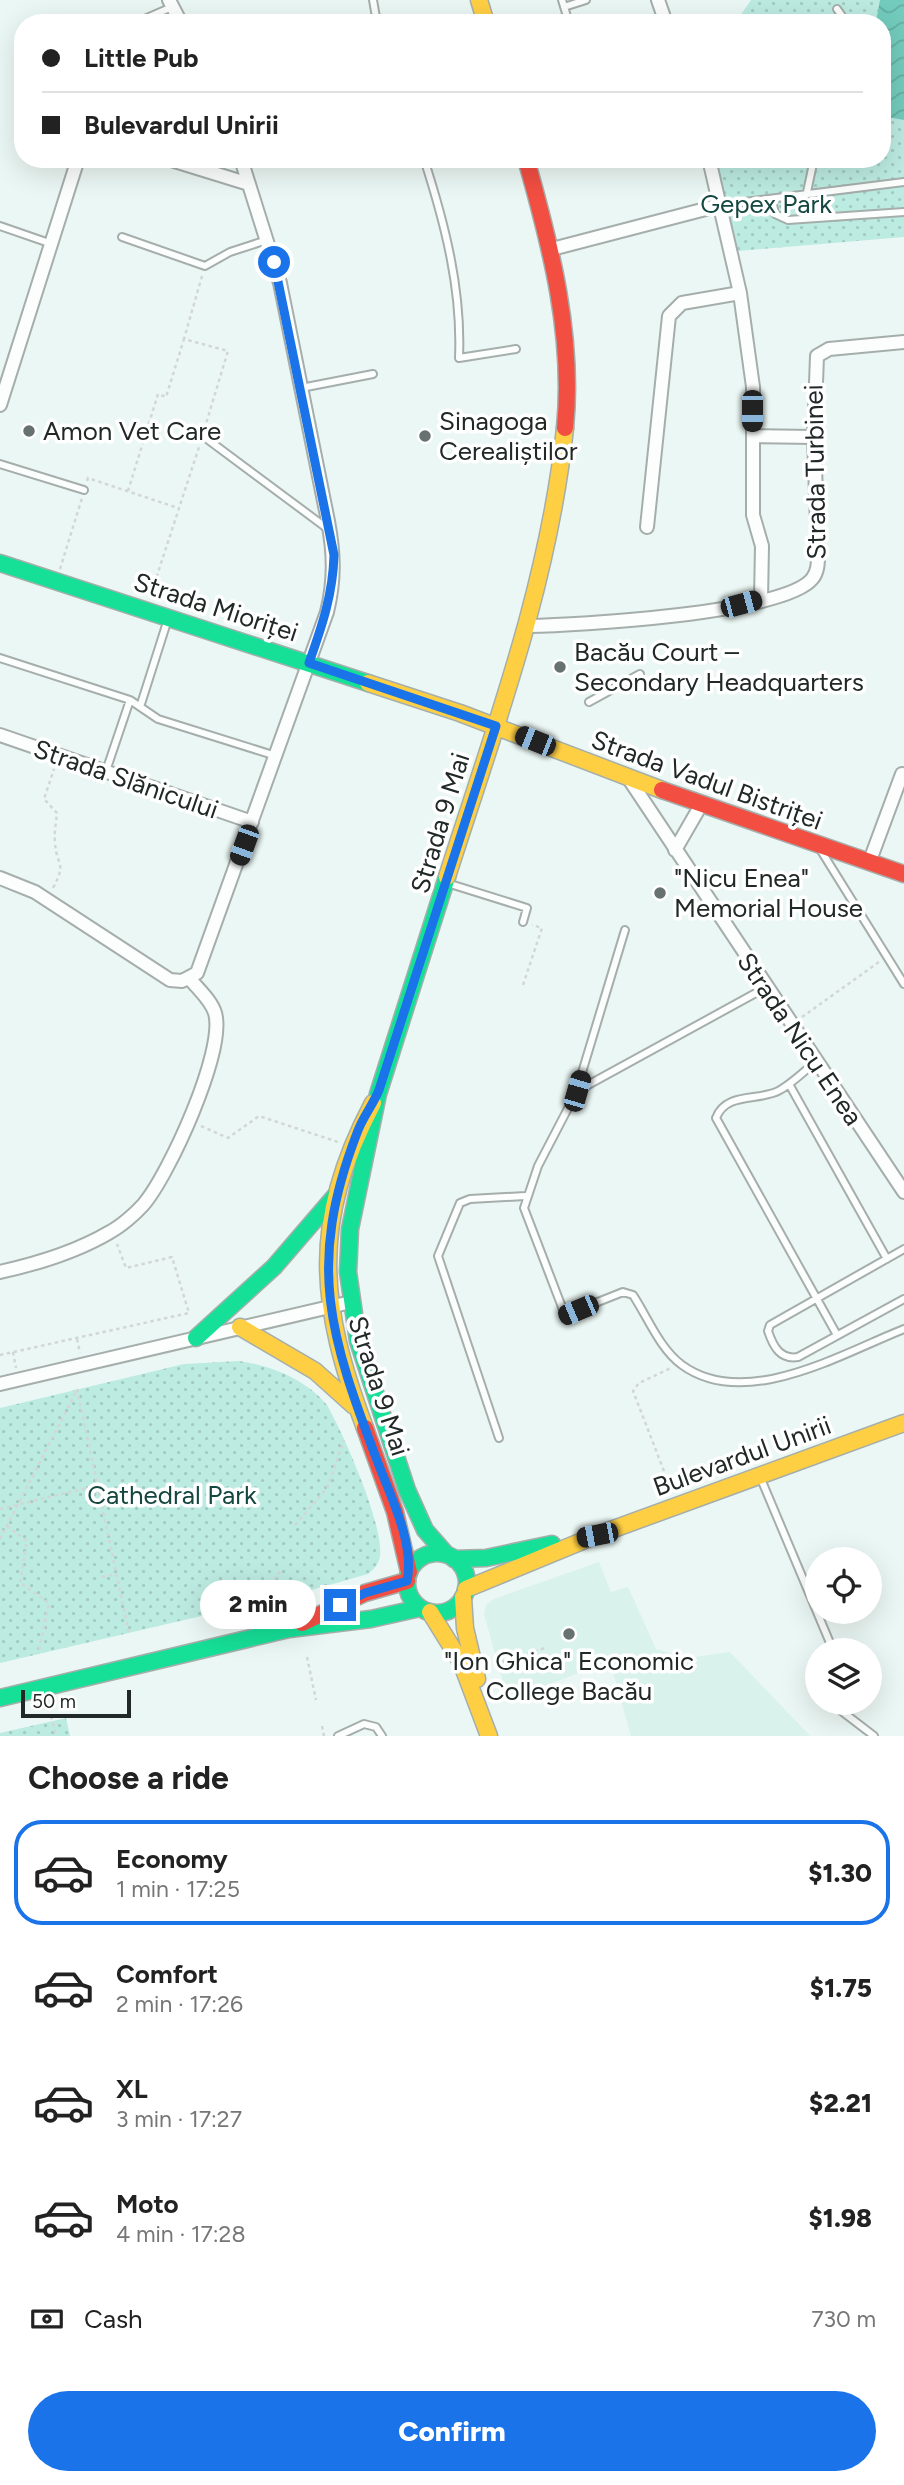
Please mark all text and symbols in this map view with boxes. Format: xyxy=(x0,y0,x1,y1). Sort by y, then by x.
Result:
text: Little Pub xyxy=(84,42,199,74)
text: Bulevardul Unirii xyxy=(84,109,279,141)
park label: Gepex Park xyxy=(700,188,832,220)
route start xyxy=(258,246,290,278)
street label: Strada Turbinei xyxy=(797,384,833,560)
car xyxy=(742,390,763,432)
place label: Sinagoga Cerealiștilor xyxy=(439,405,578,467)
place label: Amon Vet Care xyxy=(43,415,221,447)
marker: Amon Vet Care xyxy=(21,423,37,439)
marker: Sinagoga Cerealiștilor xyxy=(417,428,433,444)
street label: Strada Mioriței xyxy=(130,565,302,649)
car xyxy=(718,588,765,620)
place label: Bacău Court – Secondary Headquarters xyxy=(574,636,864,698)
marker: Bacău Court – Secondary Headquarters xyxy=(552,659,568,675)
car xyxy=(512,723,559,759)
street label: Strada Vadul Bistriței xyxy=(587,723,827,837)
street label: Strada Slănicului xyxy=(30,732,222,826)
street label: Strada 9 Mai xyxy=(403,749,477,897)
car xyxy=(227,822,262,868)
place label: "Nicu Enea" Memorial House xyxy=(674,862,863,924)
marker: "Nicu Enea" Memorial House xyxy=(652,885,668,901)
street label: Strada Nicu Enea xyxy=(730,947,870,1131)
car xyxy=(562,1068,593,1114)
car xyxy=(555,1292,602,1328)
street label: Strada 9 Mai xyxy=(341,1312,417,1460)
street label: Bulevardul Unirii xyxy=(649,1409,835,1503)
park label: Cathedral Park xyxy=(87,1479,257,1511)
car xyxy=(575,1521,620,1549)
map controls xyxy=(805,1547,882,1715)
button: locate xyxy=(805,1547,882,1624)
callout: 2 min xyxy=(200,1580,316,1630)
route end xyxy=(324,1589,356,1621)
text: 2 min xyxy=(229,1590,287,1618)
marker: "Ion Ghica" Economic College Bacău xyxy=(561,1626,577,1642)
button: layers xyxy=(805,1638,882,1715)
place label: "Ion Ghica" Economic College Bacău xyxy=(444,1645,694,1707)
scale bar xyxy=(21,1687,131,1719)
text: 50 m xyxy=(32,1690,76,1713)
text: Choose a ride xyxy=(28,1759,229,1797)
icon: car xyxy=(32,1841,95,1904)
text: Economy xyxy=(116,1843,228,1875)
text: $1.30 xyxy=(808,1857,872,1889)
text: 1 min · 17:25 xyxy=(116,1875,240,1903)
icon: car xyxy=(32,1956,95,2019)
text: Comfort xyxy=(116,1958,218,1990)
text: $1.75 xyxy=(810,1972,872,2004)
text: 2 min · 17:26 xyxy=(116,1990,243,2018)
icon: car xyxy=(32,2071,95,2134)
text: XL xyxy=(116,2073,148,2105)
text: $2.21 xyxy=(809,2087,872,2119)
text: 3 min · 17:27 xyxy=(116,2105,242,2133)
icon: car xyxy=(32,2186,95,2249)
text: Moto xyxy=(116,2188,179,2220)
text: $1.98 xyxy=(809,2202,872,2234)
text: 4 min · 17:28 xyxy=(116,2220,246,2248)
icon: cash xyxy=(28,2300,66,2338)
text: Cash xyxy=(84,2303,143,2335)
text: 730 m xyxy=(811,2305,876,2333)
button: Confirm xyxy=(28,2391,876,2471)

